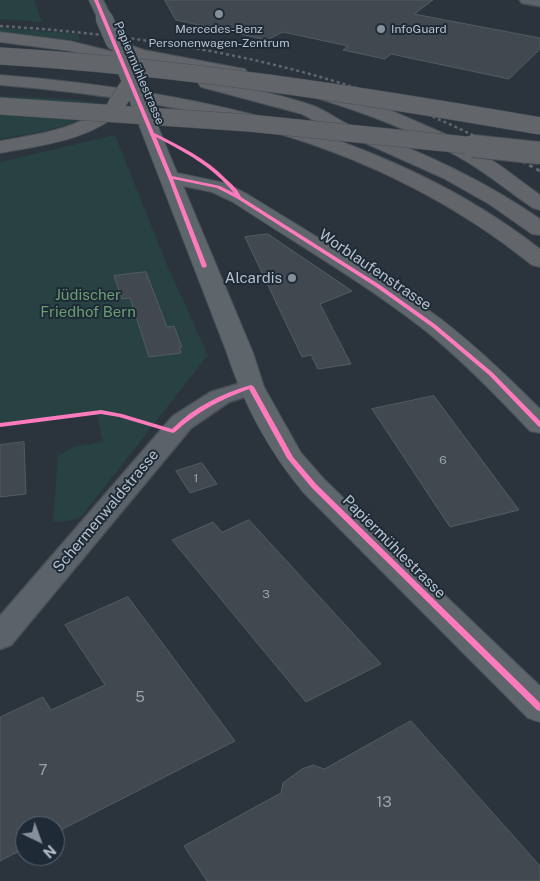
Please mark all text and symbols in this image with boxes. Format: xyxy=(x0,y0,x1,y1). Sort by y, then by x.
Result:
marker: Mercedes-Benz Personenwagen-Zentrum xyxy=(213,8,225,20)
street label: Papiermühlestrasse xyxy=(111,19,167,127)
place label: Mercedes-Benz Personenwagen-Zentrum xyxy=(148,22,290,50)
place label: InfoGuard xyxy=(391,22,447,36)
marker: InfoGuard xyxy=(375,23,387,35)
street label: Worblaufenstrasse xyxy=(315,226,435,314)
place label: Alcardis xyxy=(225,269,282,287)
marker: Alcardis xyxy=(286,272,298,284)
park label: Jüdischer Friedhof Bern xyxy=(40,286,136,321)
street label: Schermenwaldstrasse xyxy=(49,446,163,576)
house number: 6 xyxy=(439,453,447,467)
house number: 1 xyxy=(194,471,198,485)
street label: Papiermühlestrasse xyxy=(339,492,449,602)
house number: 3 xyxy=(262,587,270,601)
house number: 5 xyxy=(135,688,145,706)
house number: 7 xyxy=(38,761,48,779)
house number: 13 xyxy=(376,793,392,811)
north arrow xyxy=(15,816,65,866)
text: N xyxy=(40,842,59,861)

